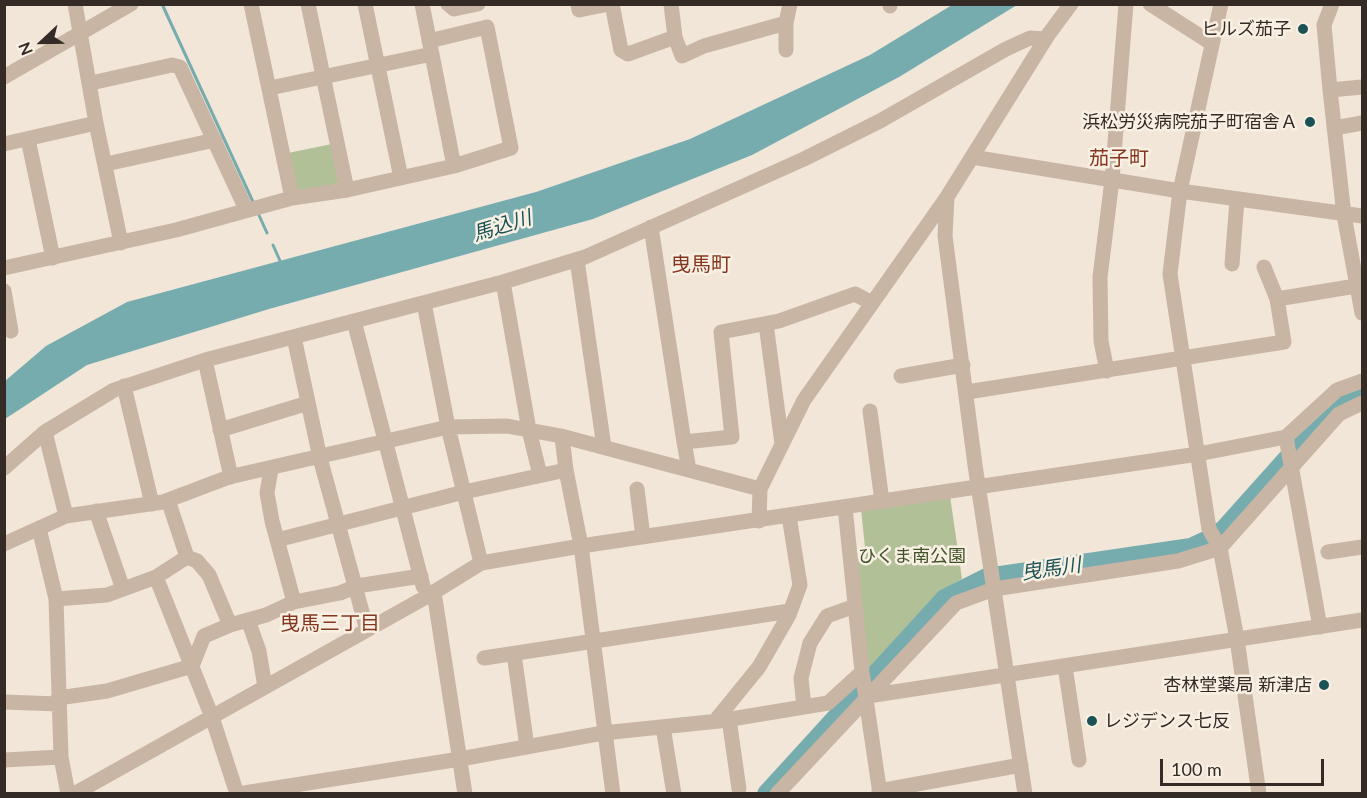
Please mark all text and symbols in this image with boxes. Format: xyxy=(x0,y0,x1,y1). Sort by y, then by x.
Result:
north arrow xyxy=(12,12,72,72)
place label: ヒルズ茄子 xyxy=(1201,18,1291,40)
marker: ヒルズ茄子 xyxy=(1296,22,1310,36)
text: N xyxy=(14,40,36,58)
place label: 浜松労災病院茄子町宿舎Ａ xyxy=(1082,111,1298,133)
marker: 浜松労災病院茄子町宿舎Ａ xyxy=(1303,115,1317,129)
district label: 茄子町 xyxy=(1089,147,1149,171)
water label: 馬込川 xyxy=(470,206,534,246)
district label: 曳馬町 xyxy=(671,253,731,277)
park label: ひくま南公園 xyxy=(858,545,966,567)
water label: 曳馬川 xyxy=(1020,553,1082,585)
district label: 曳馬三丁目 xyxy=(280,612,380,636)
place label: 杏林堂薬局 新津店 xyxy=(1163,674,1312,696)
marker: 杏林堂薬局 新津店 xyxy=(1317,678,1331,692)
place label: レジデンス七反 xyxy=(1104,710,1230,732)
marker: レジデンス七反 xyxy=(1085,714,1099,728)
scale bar xyxy=(1163,747,1326,785)
text: 100 m xyxy=(1171,758,1222,780)

